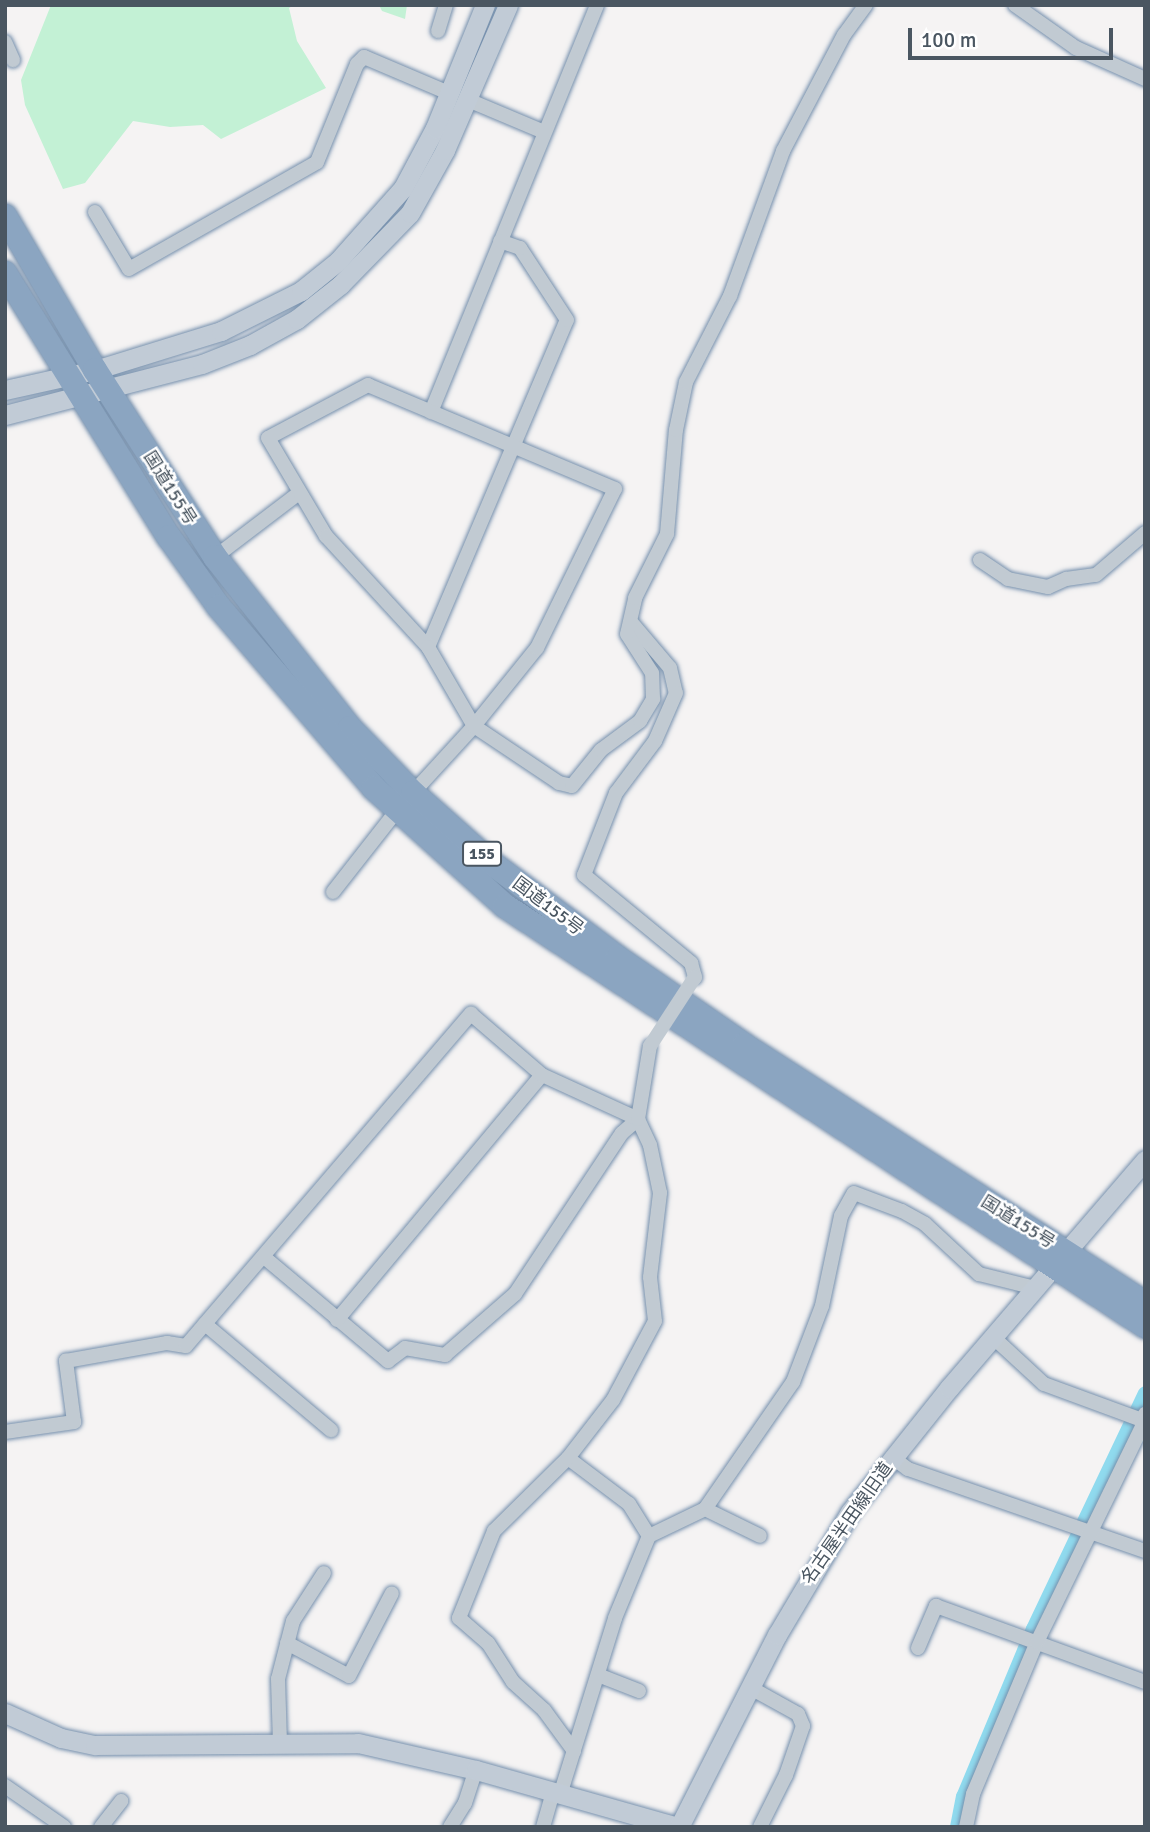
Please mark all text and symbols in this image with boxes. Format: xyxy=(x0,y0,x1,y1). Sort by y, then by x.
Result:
scale bar xyxy=(912,14,1117,58)
text: 100 m xyxy=(921,27,976,53)
street label: 国道155号 xyxy=(139,447,201,529)
road number: 155 xyxy=(461,842,503,866)
street label: 国道155号 xyxy=(508,872,588,940)
street label: 国道155号 xyxy=(977,1191,1059,1253)
street label: 名古屋半田線旧道 xyxy=(797,1458,897,1588)

